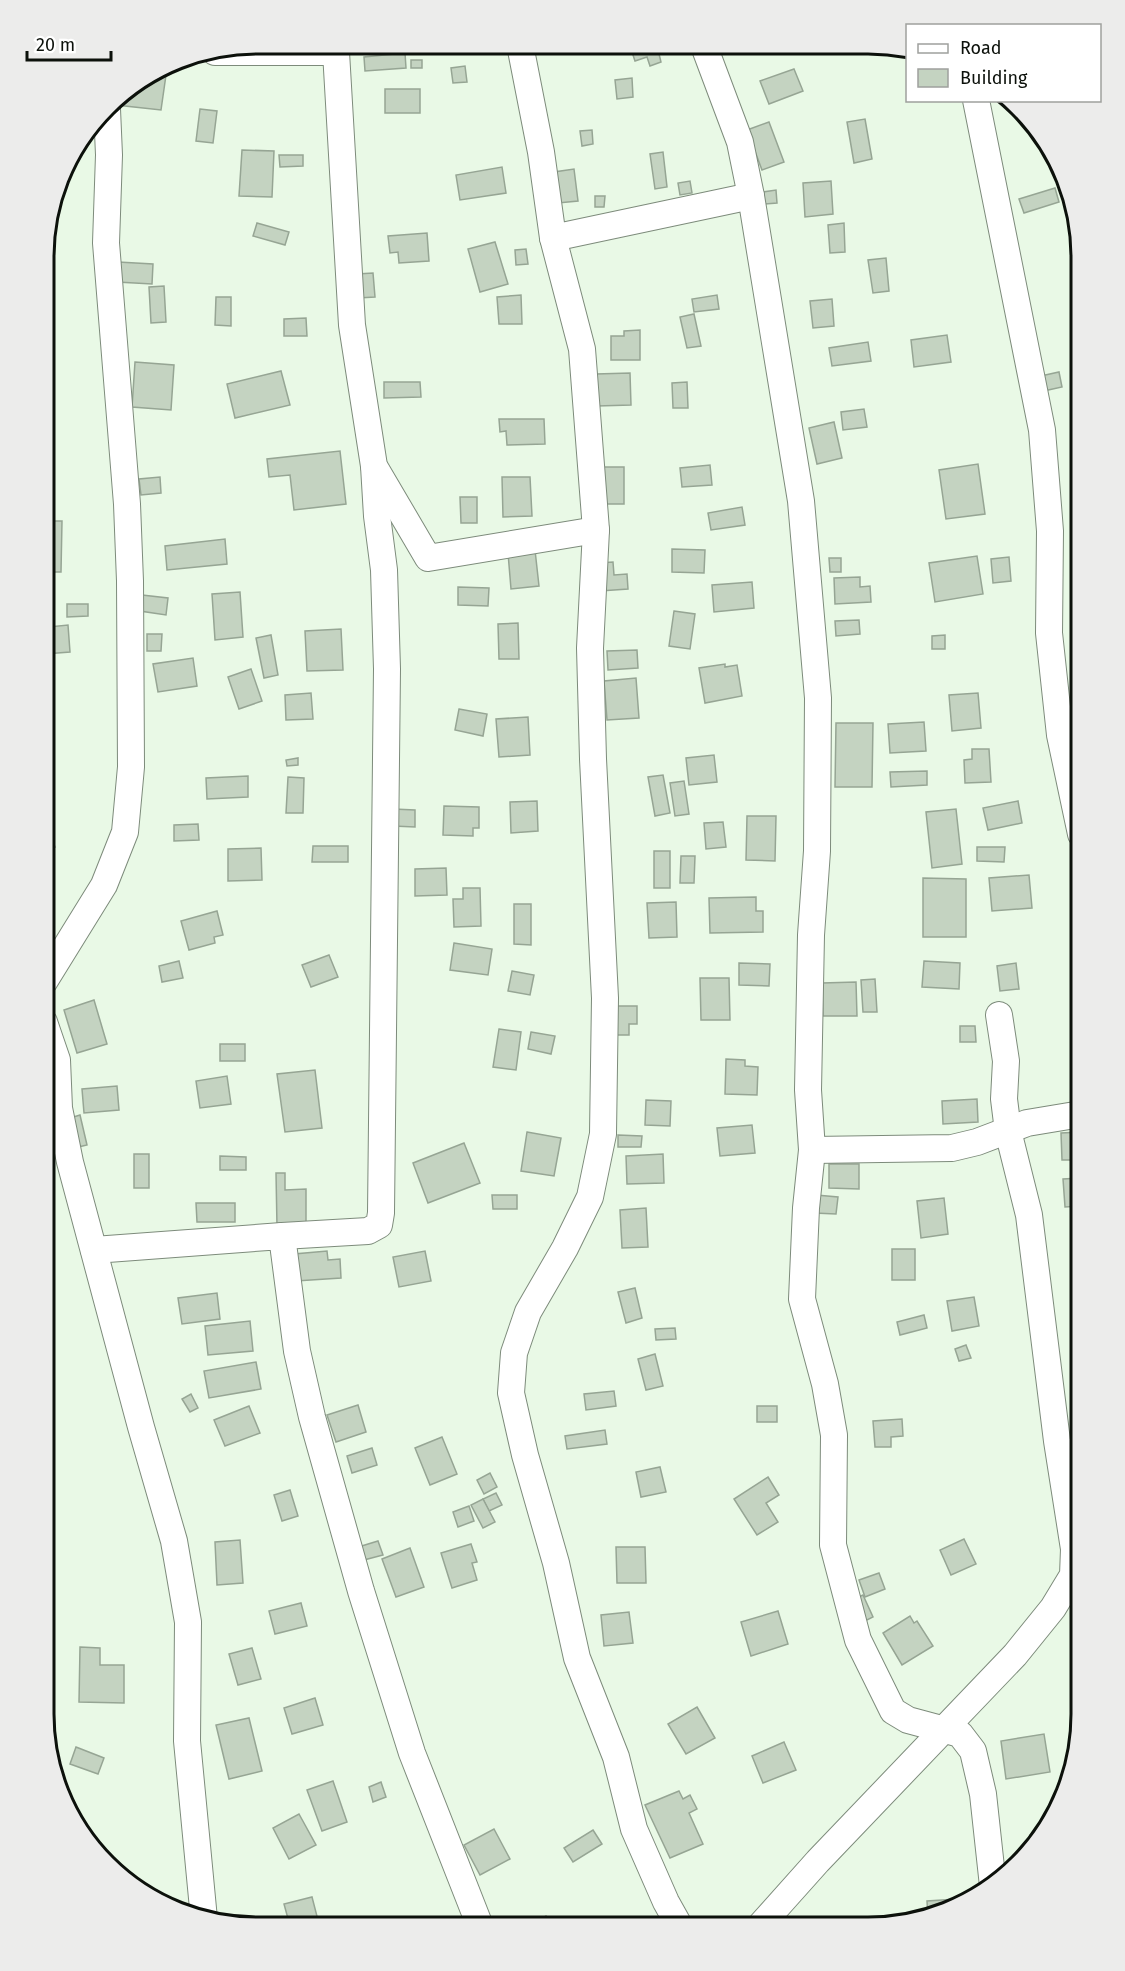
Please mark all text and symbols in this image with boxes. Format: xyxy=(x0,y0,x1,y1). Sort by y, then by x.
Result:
scale bar xyxy=(27,24,111,62)
legend xyxy=(906,24,1101,102)
text: 20 m xyxy=(36,34,75,56)
text: Road xyxy=(960,37,1002,59)
text: Building xyxy=(960,67,1028,89)

